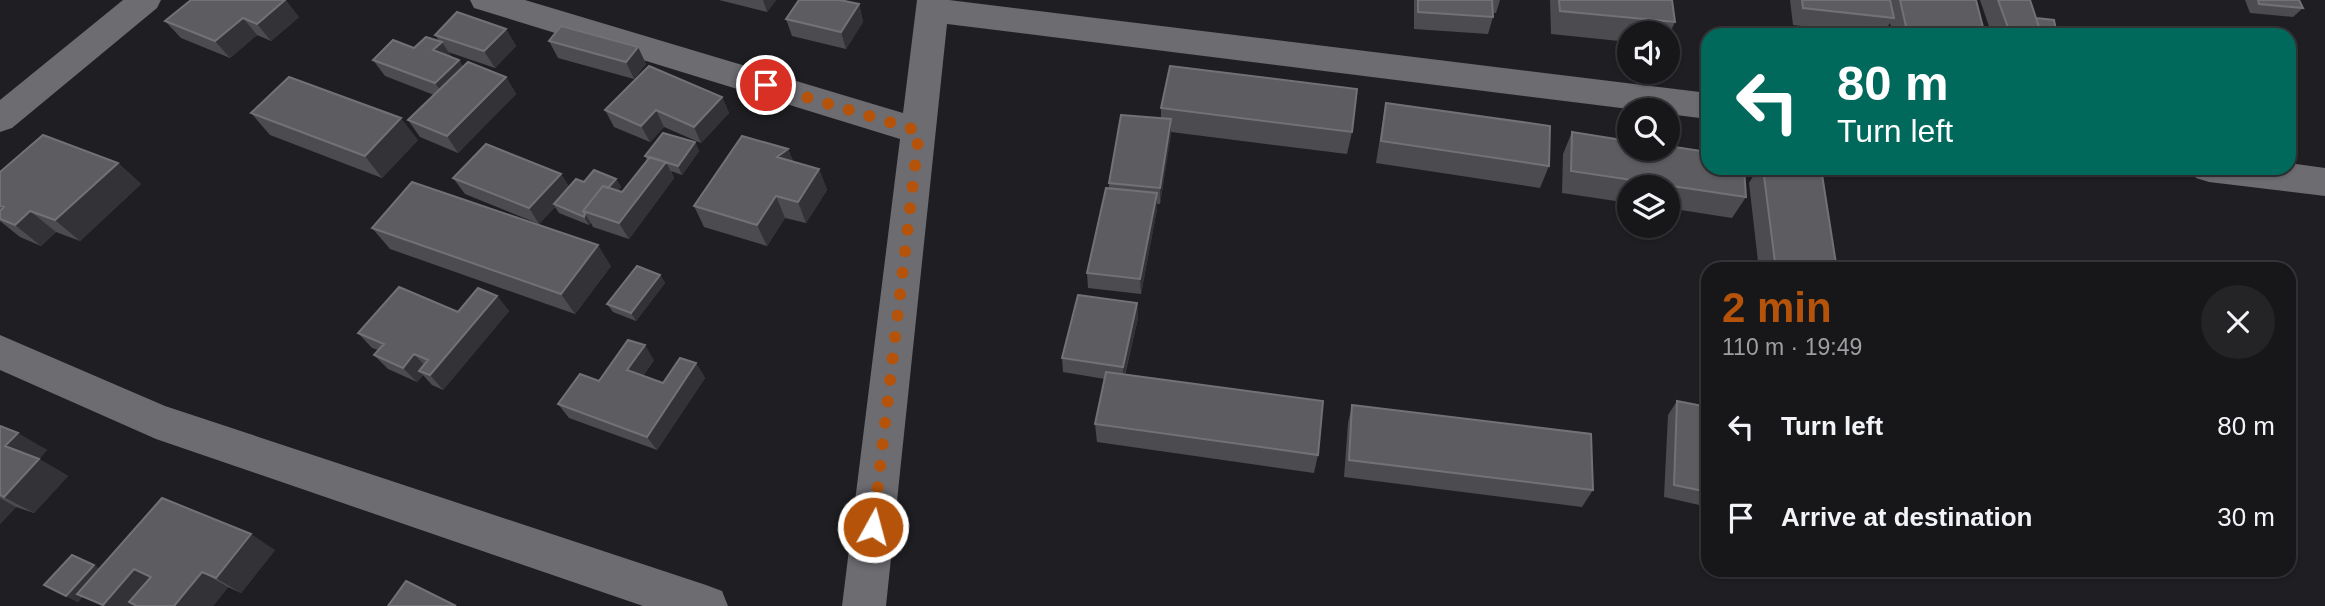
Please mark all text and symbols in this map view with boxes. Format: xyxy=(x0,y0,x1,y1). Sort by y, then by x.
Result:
map controls xyxy=(1617,21,1680,238)
button: sound xyxy=(1617,21,1680,84)
pin xyxy=(736,55,796,115)
icon: left xyxy=(1722,56,1813,147)
text: 80 m xyxy=(1837,56,1949,110)
icon: arrive xyxy=(747,66,785,104)
button: search xyxy=(1617,98,1680,161)
text: Turn left xyxy=(1837,113,1953,149)
button: layers xyxy=(1617,175,1680,238)
text: 2 min xyxy=(1722,284,1832,331)
button: close xyxy=(2201,285,2275,359)
text: 110 m · 19:49 xyxy=(1722,334,1862,360)
icon: left xyxy=(1722,408,1760,446)
text: Turn left xyxy=(1781,411,1883,441)
text: 80 m xyxy=(2217,411,2275,441)
position arrow xyxy=(836,490,910,564)
icon: arrive xyxy=(1722,499,1760,537)
text: Arrive at destination xyxy=(1781,502,2032,532)
text: 30 m xyxy=(2217,502,2275,532)

